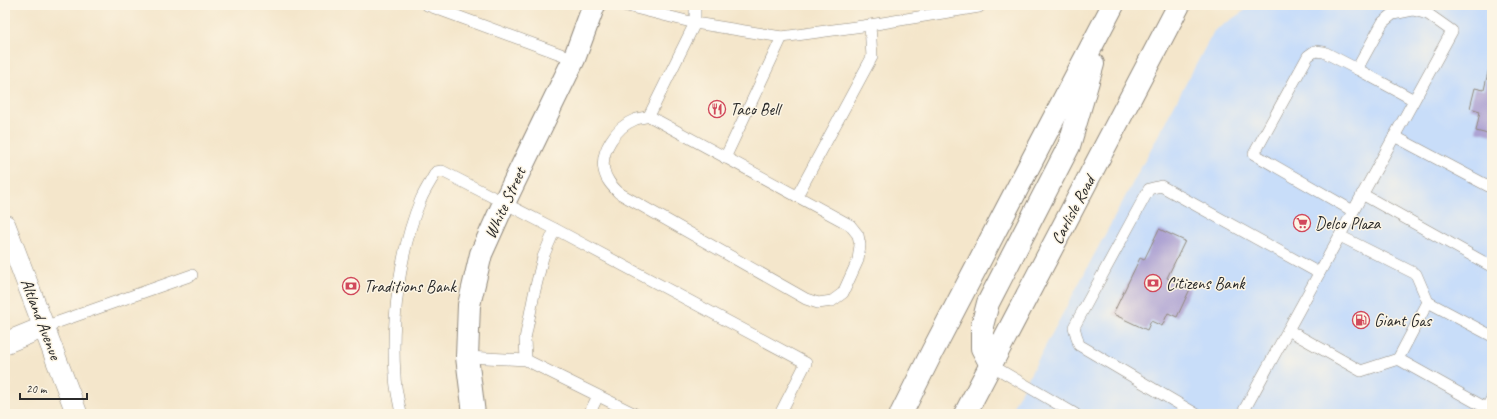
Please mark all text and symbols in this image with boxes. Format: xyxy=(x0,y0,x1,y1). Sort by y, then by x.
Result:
restaurant icon: Taco Bell xyxy=(707,99,727,119)
place label: Taco Bell xyxy=(730,99,783,120)
street label: White Street xyxy=(479,162,532,242)
street label: Carlisle Road xyxy=(1046,169,1101,248)
supermarket icon: Delco Plaza xyxy=(1292,213,1312,233)
place label: Delco Plaza xyxy=(1315,213,1382,234)
bank icon: Citizens Bank xyxy=(1143,273,1163,293)
place label: Citizens Bank xyxy=(1166,273,1246,294)
street label: Altland Avenue xyxy=(16,276,67,364)
bank icon: Traditions Bank xyxy=(341,276,361,296)
place label: Traditions Bank xyxy=(364,276,457,297)
fuel station icon: Giant Gas xyxy=(1351,310,1371,330)
place label: Giant Gas xyxy=(1374,310,1433,331)
scale bar xyxy=(20,375,87,401)
text: 20 m xyxy=(26,381,48,397)

